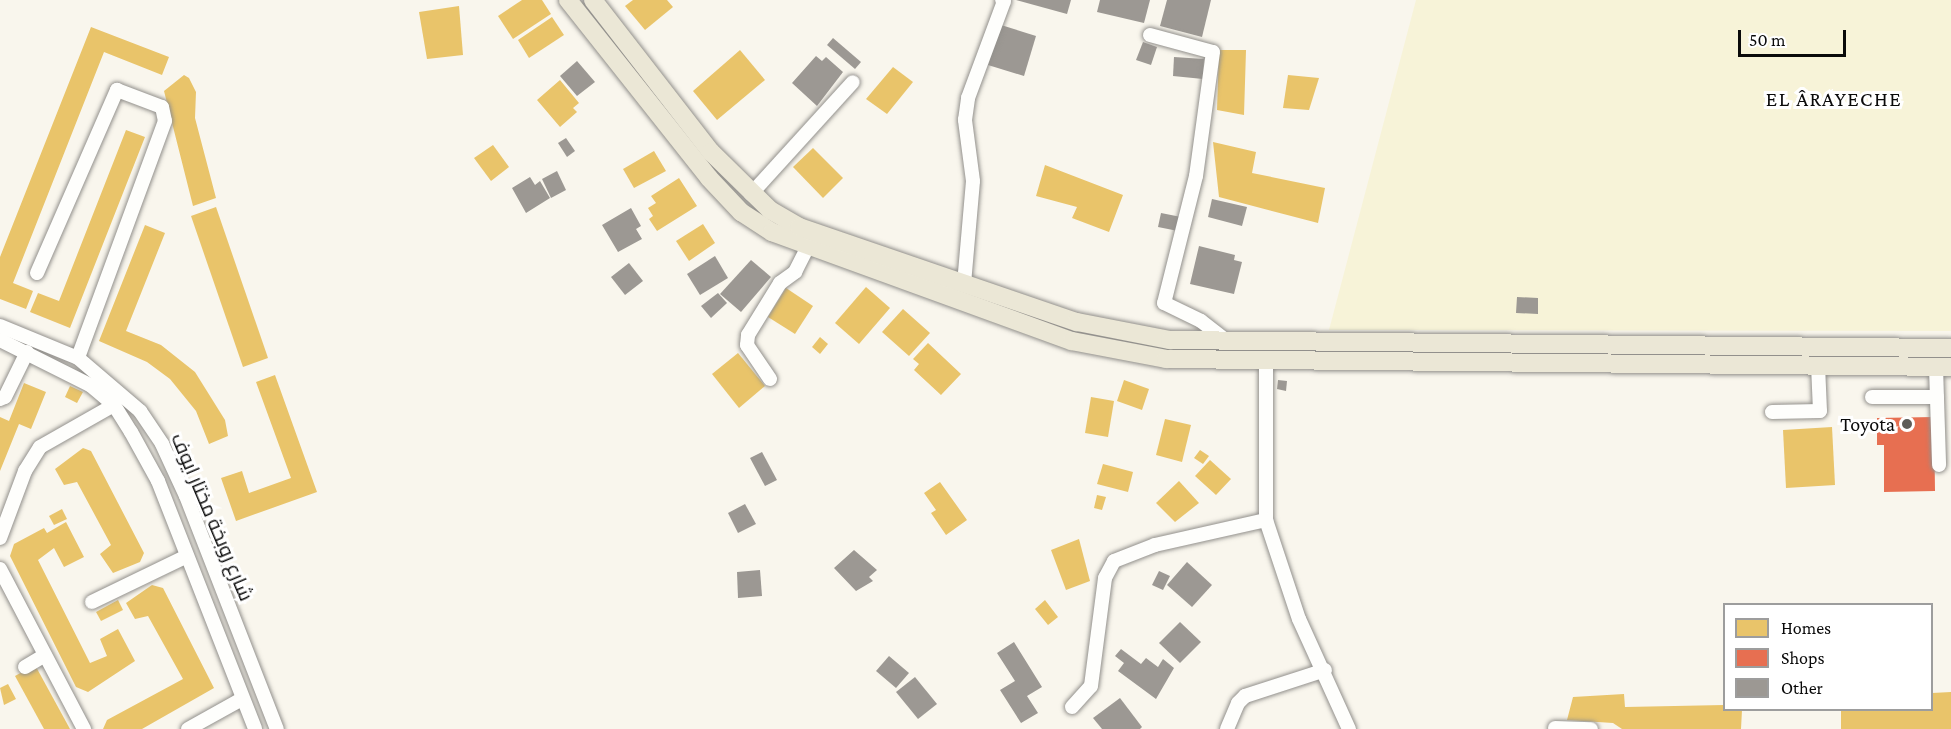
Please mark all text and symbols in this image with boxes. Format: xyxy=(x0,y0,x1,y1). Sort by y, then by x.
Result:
scale bar xyxy=(1741,18,1849,56)
text: 50 m xyxy=(1749,30,1786,50)
district label: EL ÂRAYECHE xyxy=(1766,86,1902,112)
place label: Toyota xyxy=(1840,412,1895,436)
marker: Toyota xyxy=(1900,417,1914,431)
street label: شارع روبخة مختار ايوف xyxy=(166,429,258,605)
legend xyxy=(1723,603,1933,711)
text: Homes xyxy=(1781,618,1831,638)
text: Shops xyxy=(1781,648,1825,668)
text: Other xyxy=(1781,678,1823,698)

